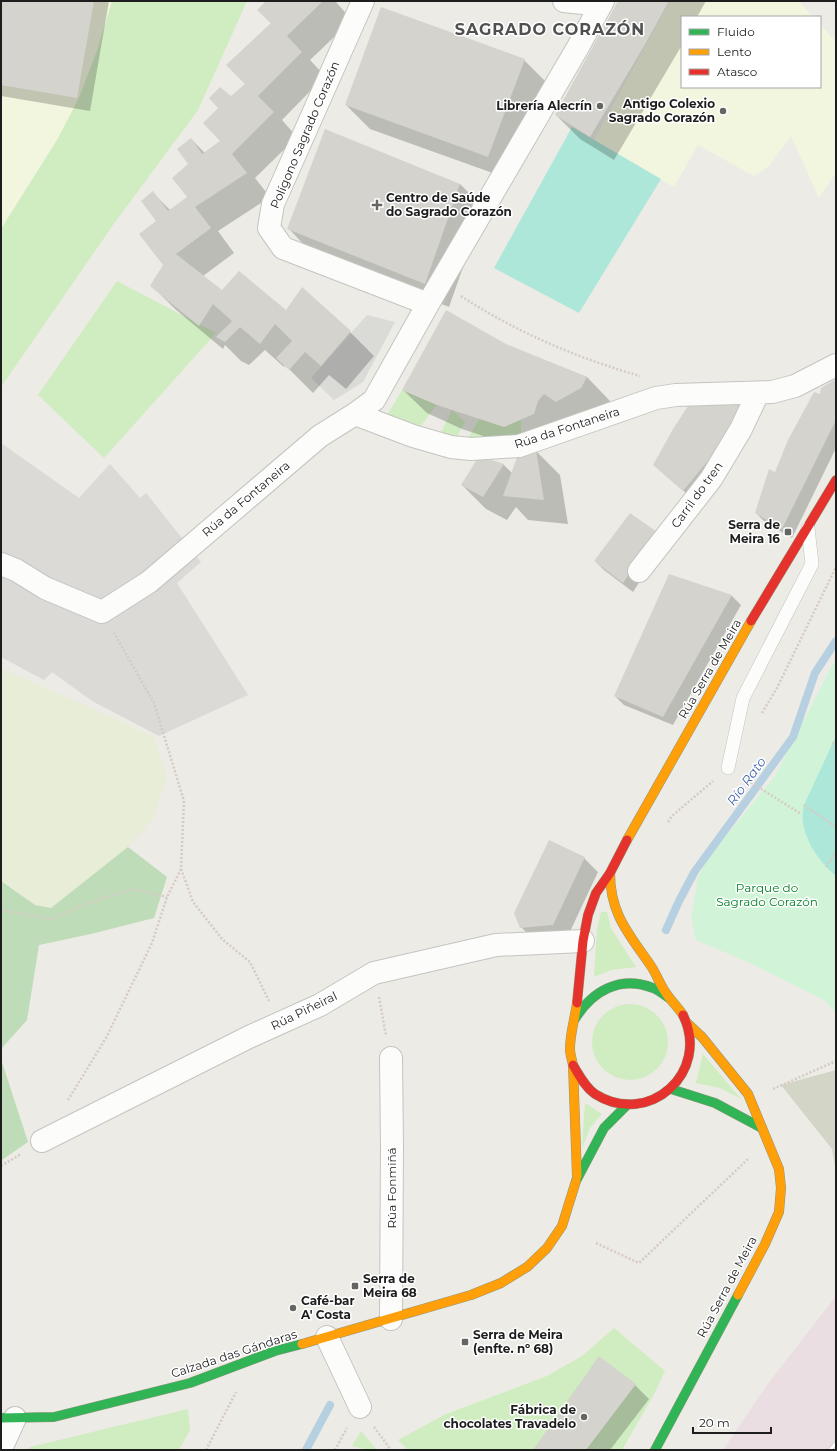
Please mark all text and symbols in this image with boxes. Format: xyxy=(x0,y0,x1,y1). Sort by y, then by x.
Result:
legend xyxy=(681,16,821,88)
district label: SAGRADO CORAZÓN xyxy=(455,20,645,39)
text: Fluido xyxy=(717,24,755,39)
text: Lento xyxy=(717,44,752,59)
street label: Polígono Sagrado Corazón xyxy=(267,59,342,211)
text: Atasco xyxy=(717,64,757,79)
place label: Antigo Colexio Sagrado Corazón xyxy=(609,96,715,125)
place label: Librería Alecrín xyxy=(496,98,592,113)
marker: Librería Alecrín xyxy=(595,101,605,111)
marker: Antigo Colexio Sagrado Corazón xyxy=(718,106,728,116)
place label: Centro de Saúde do Sagrado Corazón xyxy=(386,190,512,219)
marker: Centro de Saúde do Sagrado Corazón xyxy=(371,199,383,211)
street label: Rúa da Fontaneira xyxy=(512,403,622,452)
street label: Rúa da Fontaneira xyxy=(199,457,293,540)
street label: Carril do tren xyxy=(668,459,726,531)
place label: Serra de Meira 16 xyxy=(728,517,780,546)
marker: Serra de Meira 16 xyxy=(783,527,793,537)
street label: Rúa Serra de Meira xyxy=(675,616,744,721)
water label: Río Rato xyxy=(723,754,769,808)
park label: Parque do Sagrado Corazón xyxy=(716,880,818,909)
street label: Rúa Piñeiral xyxy=(268,988,339,1033)
street label: Rúa Fonmiñá xyxy=(384,1147,399,1229)
street label: Rúa Serra de Meira xyxy=(693,1233,760,1340)
place label: Serra de Meira 68 xyxy=(363,1271,417,1300)
marker: Serra de Meira 68 xyxy=(350,1281,360,1291)
place label: Café-bar A' Costa xyxy=(300,1293,355,1322)
marker: Café-bar A' Costa xyxy=(288,1303,298,1313)
street label: Calzada das Gándaras xyxy=(169,1326,299,1381)
place label: Serra de Meira (enfte. nº 68) xyxy=(473,1327,563,1356)
marker: Serra de Meira (enfte. nº 68) xyxy=(460,1337,470,1347)
place label: Fábrica de chocolates Travadelo xyxy=(444,1402,576,1431)
scale bar xyxy=(693,1409,771,1435)
marker: Fábrica de chocolates Travadelo xyxy=(579,1412,589,1422)
text: 20 m xyxy=(699,1415,730,1430)

